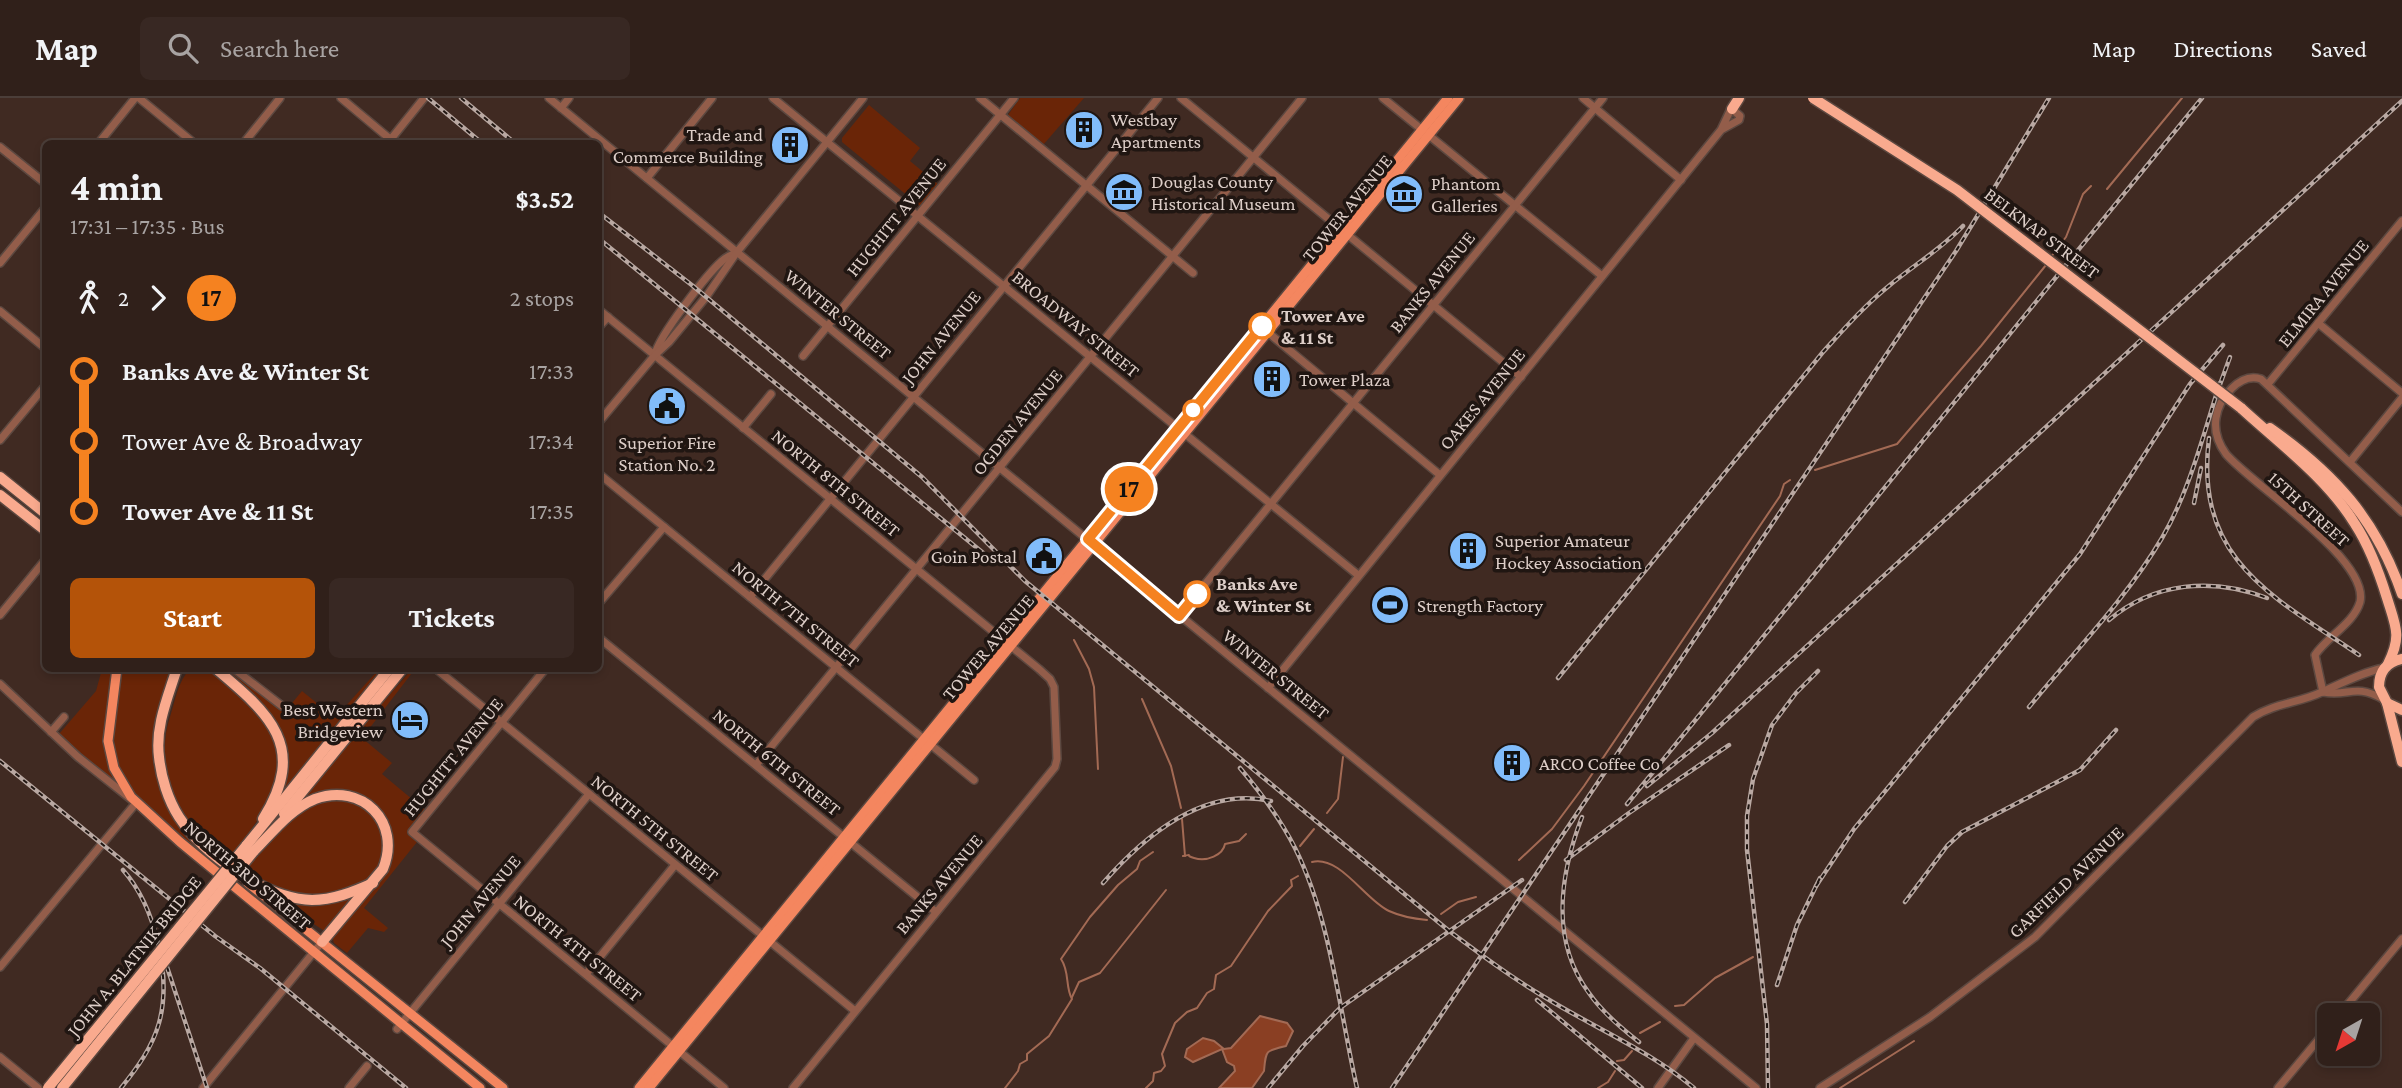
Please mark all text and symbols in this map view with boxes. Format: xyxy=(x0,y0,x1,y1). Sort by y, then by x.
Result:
search box xyxy=(140,17,630,80)
icon: search xyxy=(164,29,202,67)
text: Map xyxy=(35,30,98,67)
text: Search here xyxy=(220,34,339,63)
text: Map xyxy=(2092,35,2136,62)
text: Directions xyxy=(2174,35,2273,62)
text: Saved xyxy=(2311,35,2367,62)
building icon: Westbay Apartments xyxy=(1063,109,1105,151)
place label: Westbay Apartments xyxy=(1111,109,1201,152)
place label: Trade and Commerce Building xyxy=(613,124,763,167)
building icon: Trade and Commerce Building xyxy=(769,124,811,166)
street label: TOWER AVENUE xyxy=(1298,150,1396,266)
street label: HUGHITT AVENUE xyxy=(842,154,950,280)
text: 4 min xyxy=(70,166,163,208)
museum icon: Douglas County Historical Museum xyxy=(1103,171,1145,213)
place label: Douglas County Historical Museum xyxy=(1151,171,1295,214)
museum icon: Phantom Galleries xyxy=(1383,173,1425,215)
place label: Phantom Galleries xyxy=(1431,173,1501,216)
street label: BELKNAP STREET xyxy=(1981,183,2104,283)
text: $3.52 xyxy=(516,185,574,214)
text: 17:31 – 17:35 · Bus xyxy=(70,213,224,239)
street label: BANKS AVENUE xyxy=(1385,227,1479,337)
street label: ELMIRA AVENUE xyxy=(2273,235,2373,351)
street label: WINTER STREET xyxy=(780,265,896,364)
street label: BROADWAY STREET xyxy=(1008,266,1144,382)
icon: walk xyxy=(70,279,108,317)
icon: forward xyxy=(139,279,177,317)
text: 17 xyxy=(201,284,222,311)
text: 2 xyxy=(118,285,129,311)
text: 2 stops xyxy=(510,285,574,311)
street label: JOHN AVENUE xyxy=(896,286,985,389)
place label: Tower Ave & 11 St xyxy=(1281,305,1365,348)
marker: Tower Ave & 11 St xyxy=(1249,313,1275,339)
street label: OAKES AVENUE xyxy=(1435,344,1529,454)
text: Banks Ave & Winter St xyxy=(122,357,369,386)
text: 17:33 xyxy=(529,358,574,384)
building icon: Tower Plaza xyxy=(1251,358,1293,400)
street label: OGDEN AVENUE xyxy=(968,365,1066,479)
place label: Tower Plaza xyxy=(1299,369,1391,390)
public building icon: Superior Fire Station No. 2 xyxy=(646,385,688,427)
unlabelled marker xyxy=(1183,400,1203,420)
street label: NORTH 8TH STREET xyxy=(768,425,905,542)
text: Tower Ave & Broadway xyxy=(122,427,362,456)
text: 17:34 xyxy=(528,428,574,454)
place label: Superior Fire Station No. 2 xyxy=(618,432,716,475)
line badge: 17 xyxy=(1098,466,1160,512)
street label: 15TH STREET xyxy=(2264,467,2354,551)
text: 17 xyxy=(1119,475,1139,502)
text: Tower Ave & 11 St xyxy=(122,497,313,526)
text: 17:35 xyxy=(529,498,574,524)
building icon: Superior Amateur Hockey Association xyxy=(1447,530,1489,572)
place label: Superior Amateur Hockey Association xyxy=(1495,530,1642,573)
public building icon: Goin Postal xyxy=(1023,535,1065,577)
place label: Goin Postal xyxy=(931,546,1017,567)
street label: NORTH 7TH STREET xyxy=(728,556,864,672)
place label: Banks Ave & Winter St xyxy=(1216,573,1311,616)
button: Start xyxy=(70,578,315,658)
button: Tickets xyxy=(329,578,574,658)
marker: Banks Ave & Winter St xyxy=(1184,581,1210,607)
sports icon: Strength Factory xyxy=(1369,584,1411,626)
street label: TOWER AVENUE xyxy=(938,590,1038,704)
place label: Strength Factory xyxy=(1417,595,1543,616)
street label: WINTER STREET xyxy=(1218,625,1334,724)
street label: HUGHITT AVENUE xyxy=(399,694,507,820)
place label: Best Western Bridgeview xyxy=(283,699,383,742)
hotel icon: Best Western Bridgeview xyxy=(389,699,431,741)
street label: NORTH 6TH STREET xyxy=(709,704,846,820)
building icon: ARCO Coffee Co xyxy=(1491,742,1533,784)
place label: ARCO Coffee Co xyxy=(1539,753,1660,774)
street label: NORTH 5TH STREET xyxy=(587,770,723,886)
street label: NORTH 3RD STREET xyxy=(181,816,316,934)
street label: GARFIELD AVENUE xyxy=(2004,822,2128,942)
street label: BANKS AVENUE xyxy=(891,830,987,938)
street label: JOHN AVENUE xyxy=(434,851,525,953)
street label: JOHN A. BLATNIK BRIDGE xyxy=(61,871,205,1042)
street label: NORTH 4TH STREET xyxy=(510,890,647,1006)
north arrow xyxy=(2317,1003,2380,1066)
map controls xyxy=(2317,1003,2380,1066)

